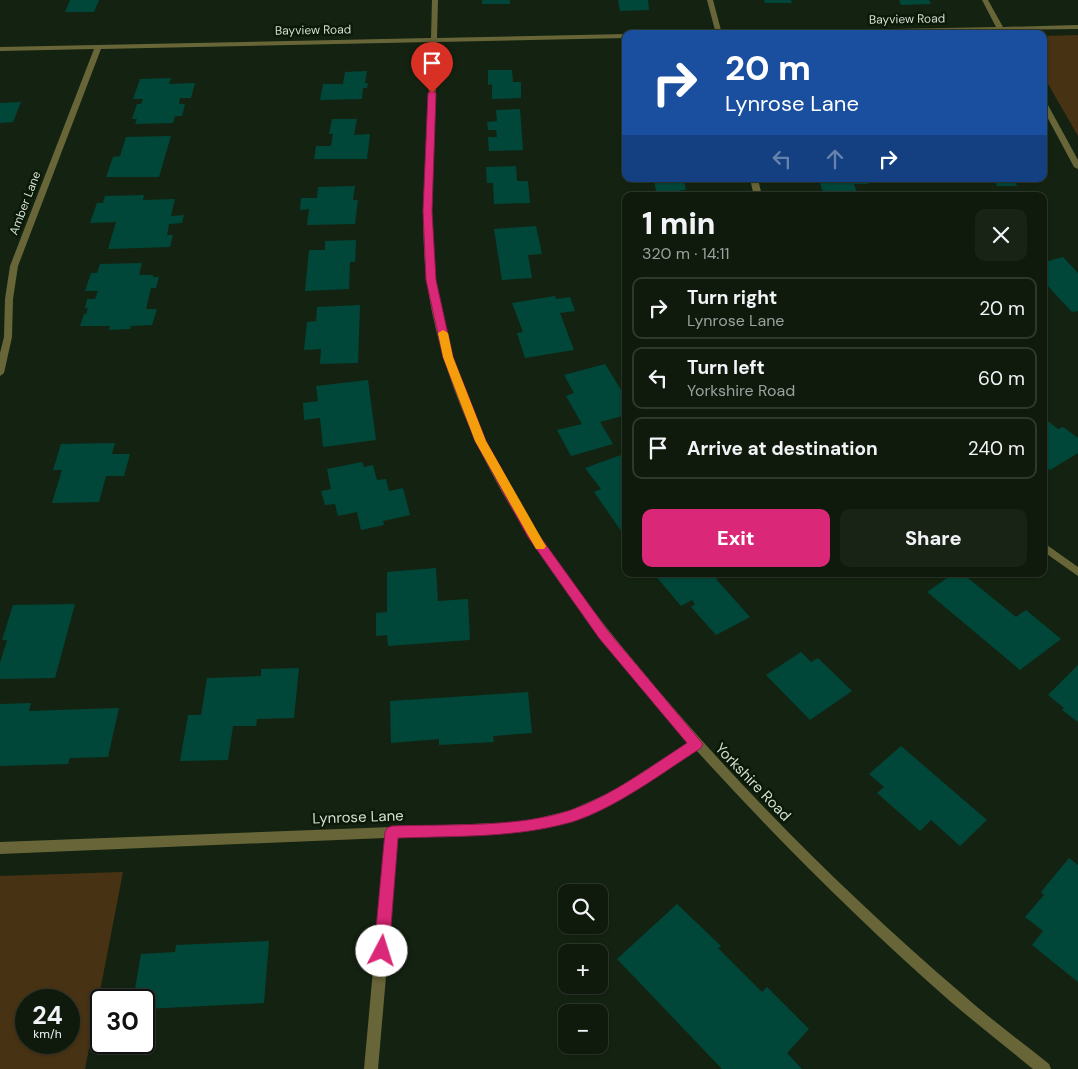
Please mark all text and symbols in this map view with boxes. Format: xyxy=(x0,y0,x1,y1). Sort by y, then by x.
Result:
street label: Bayview Road xyxy=(869,10,945,28)
street label: Bayview Road xyxy=(275,21,351,39)
pin xyxy=(411,42,453,93)
text: 20 m xyxy=(725,45,811,91)
icon: arrive xyxy=(418,49,446,77)
icon: right xyxy=(642,50,707,115)
text: Lynrose Lane xyxy=(725,89,859,118)
icon: left xyxy=(768,145,796,173)
icon: ahead xyxy=(821,145,849,173)
icon: right xyxy=(874,145,902,173)
street label: Amber Lane xyxy=(5,169,45,237)
text: 1 min xyxy=(642,204,715,243)
button: close xyxy=(975,209,1027,261)
text: 320 m · 14:11 xyxy=(642,243,730,264)
text: Turn right xyxy=(687,285,777,310)
icon: right xyxy=(644,294,672,322)
text: 20 m xyxy=(979,296,1025,321)
text: Lynrose Lane xyxy=(687,310,784,331)
text: Turn left xyxy=(687,355,765,380)
icon: left xyxy=(644,364,672,392)
text: 60 m xyxy=(978,366,1025,391)
text: Yorkshire Road xyxy=(687,380,795,401)
icon: arrive xyxy=(644,434,672,462)
text: Arrive at destination xyxy=(687,436,878,461)
text: 240 m xyxy=(968,436,1025,461)
button: Exit xyxy=(642,509,830,567)
button: Share xyxy=(840,509,1027,567)
street label: Yorkshire Road xyxy=(711,739,795,825)
street label: Lynrose Lane xyxy=(312,805,404,829)
map controls xyxy=(558,884,608,1054)
button: search xyxy=(558,884,608,934)
position arrow xyxy=(355,924,407,976)
button: + xyxy=(558,944,608,994)
speed limit sign: 30 xyxy=(90,989,155,1054)
text: 24 xyxy=(32,999,63,1032)
button: − xyxy=(558,1004,608,1054)
text: km/h xyxy=(33,1026,62,1042)

